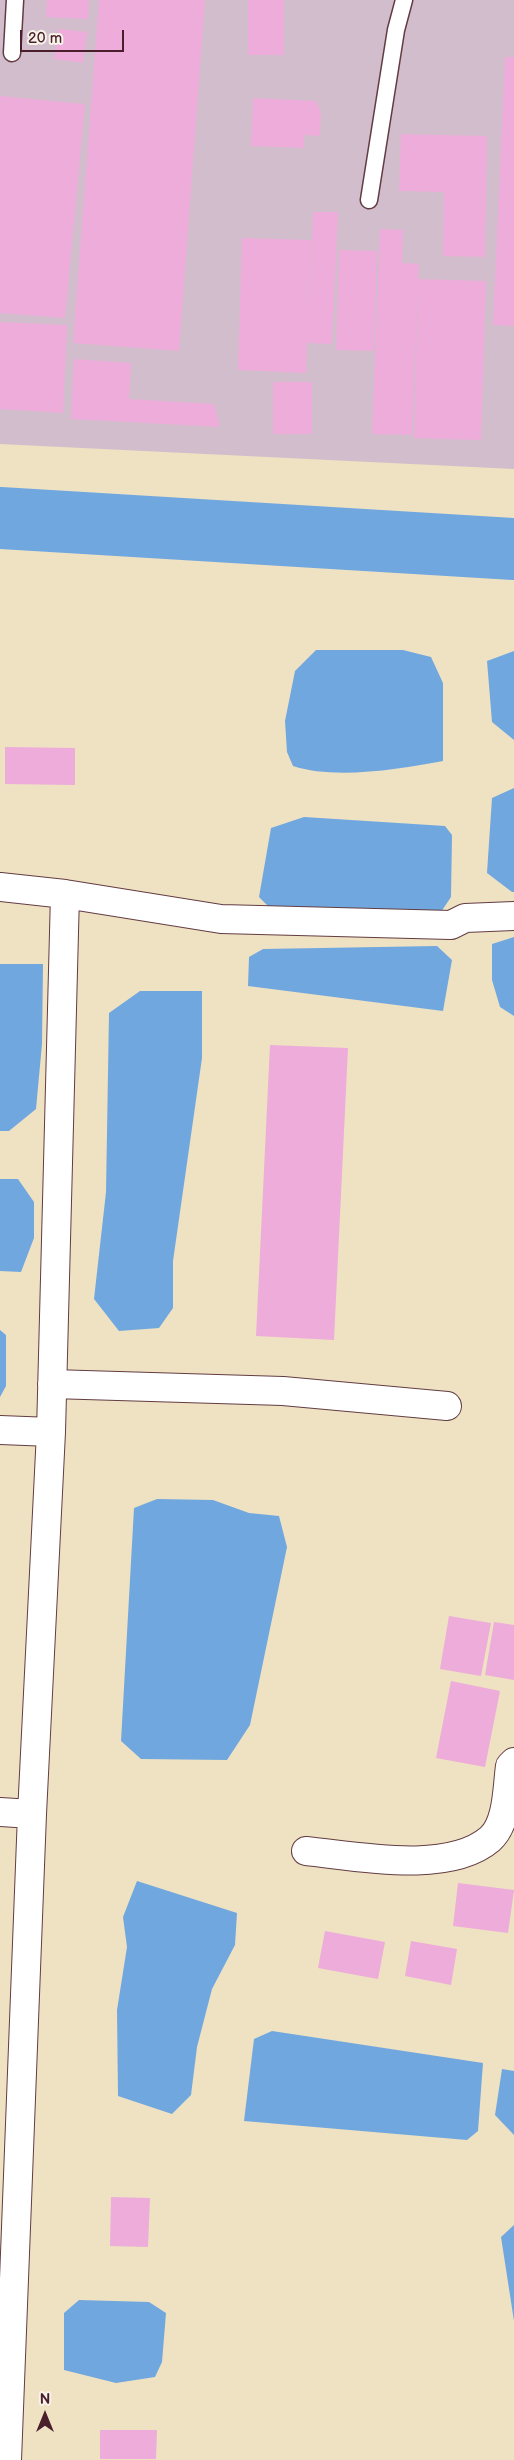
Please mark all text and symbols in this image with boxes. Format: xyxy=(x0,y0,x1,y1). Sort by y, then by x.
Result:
scale bar xyxy=(22,20,126,52)
text: 20 m xyxy=(28,29,62,48)
north arrow xyxy=(20,2390,70,2440)
text: N xyxy=(40,2391,50,2408)

